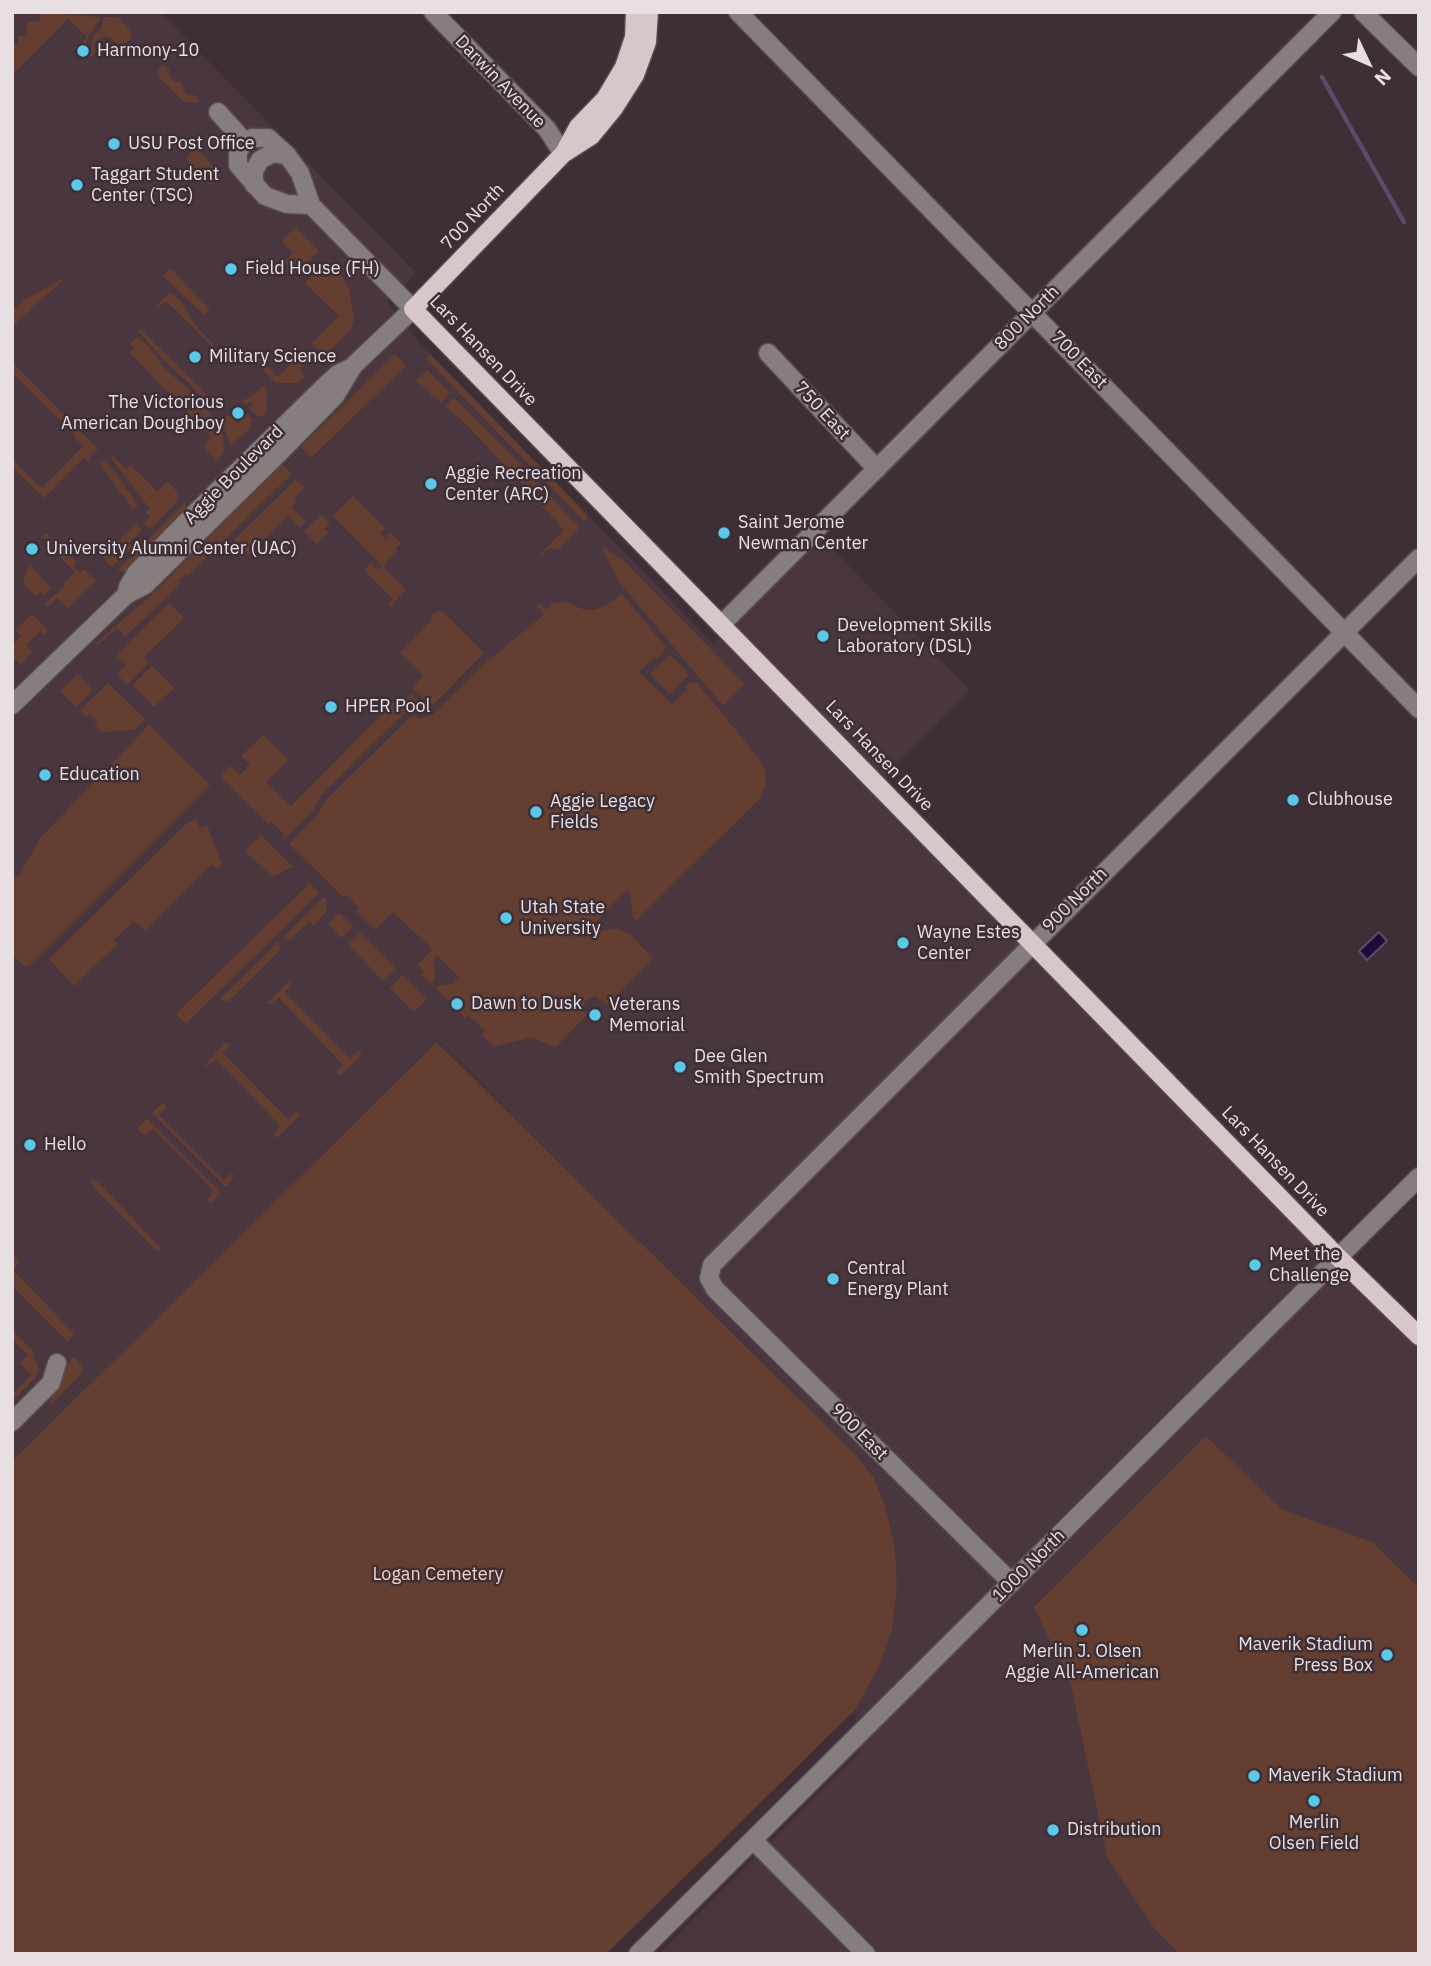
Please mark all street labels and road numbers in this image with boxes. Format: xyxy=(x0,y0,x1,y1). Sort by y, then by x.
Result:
street label: Darwin Avenue xyxy=(450,31,550,133)
street label: 700 North xyxy=(437,179,509,255)
street label: 800 North xyxy=(990,281,1064,355)
street label: Lars Hansen Drive xyxy=(425,291,541,411)
street label: 700 East xyxy=(1046,327,1112,393)
street label: 750 East xyxy=(790,377,854,445)
street label: Aggie Boulevard xyxy=(180,421,288,529)
street label: Lars Hansen Drive xyxy=(821,696,937,816)
street label: 900 North xyxy=(1038,863,1112,937)
street label: Lars Hansen Drive xyxy=(1217,1102,1333,1222)
street label: 900 East xyxy=(826,1399,892,1465)
street label: 1000 North xyxy=(988,1525,1070,1607)

